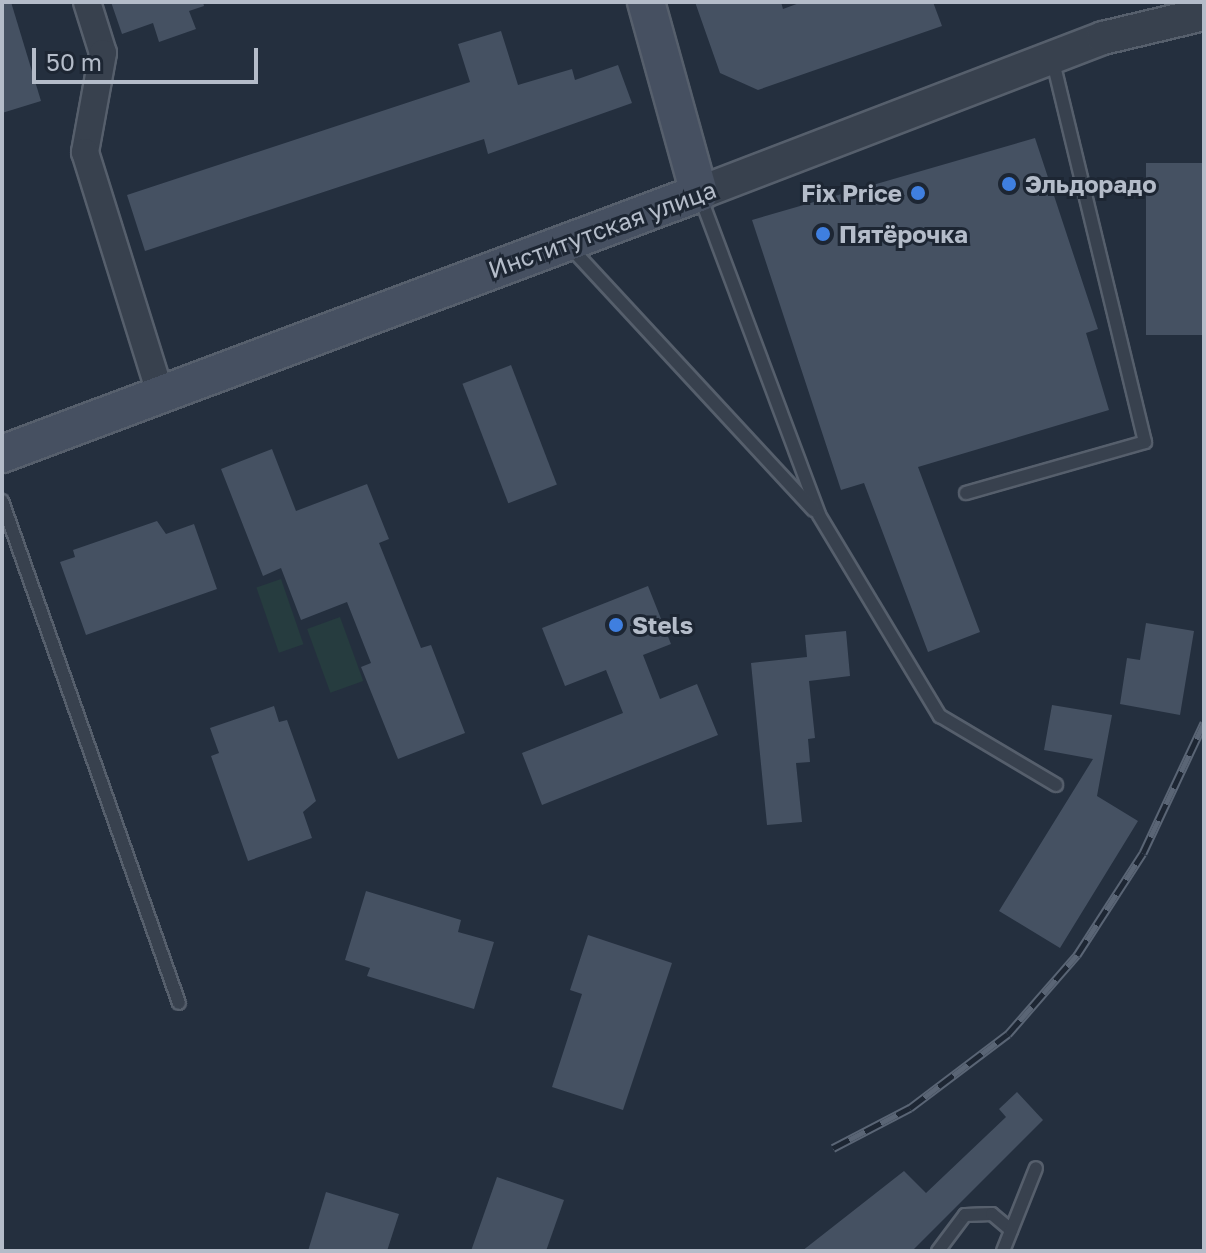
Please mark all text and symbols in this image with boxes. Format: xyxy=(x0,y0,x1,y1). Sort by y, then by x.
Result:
scale bar xyxy=(36,32,262,82)
text: 50 m xyxy=(46,47,102,76)
place label: Эльдорадо xyxy=(1025,170,1157,198)
street label: Институтская улица xyxy=(484,174,720,284)
marker: Эльдорадо xyxy=(1000,175,1018,193)
place label: Fix Price xyxy=(801,179,902,207)
marker: Fix Price xyxy=(909,184,927,202)
place label: Пятёрочка xyxy=(839,220,968,248)
marker: Пятёрочка xyxy=(814,225,832,243)
place label: Stels xyxy=(632,611,693,639)
marker: Stels xyxy=(607,616,625,634)

